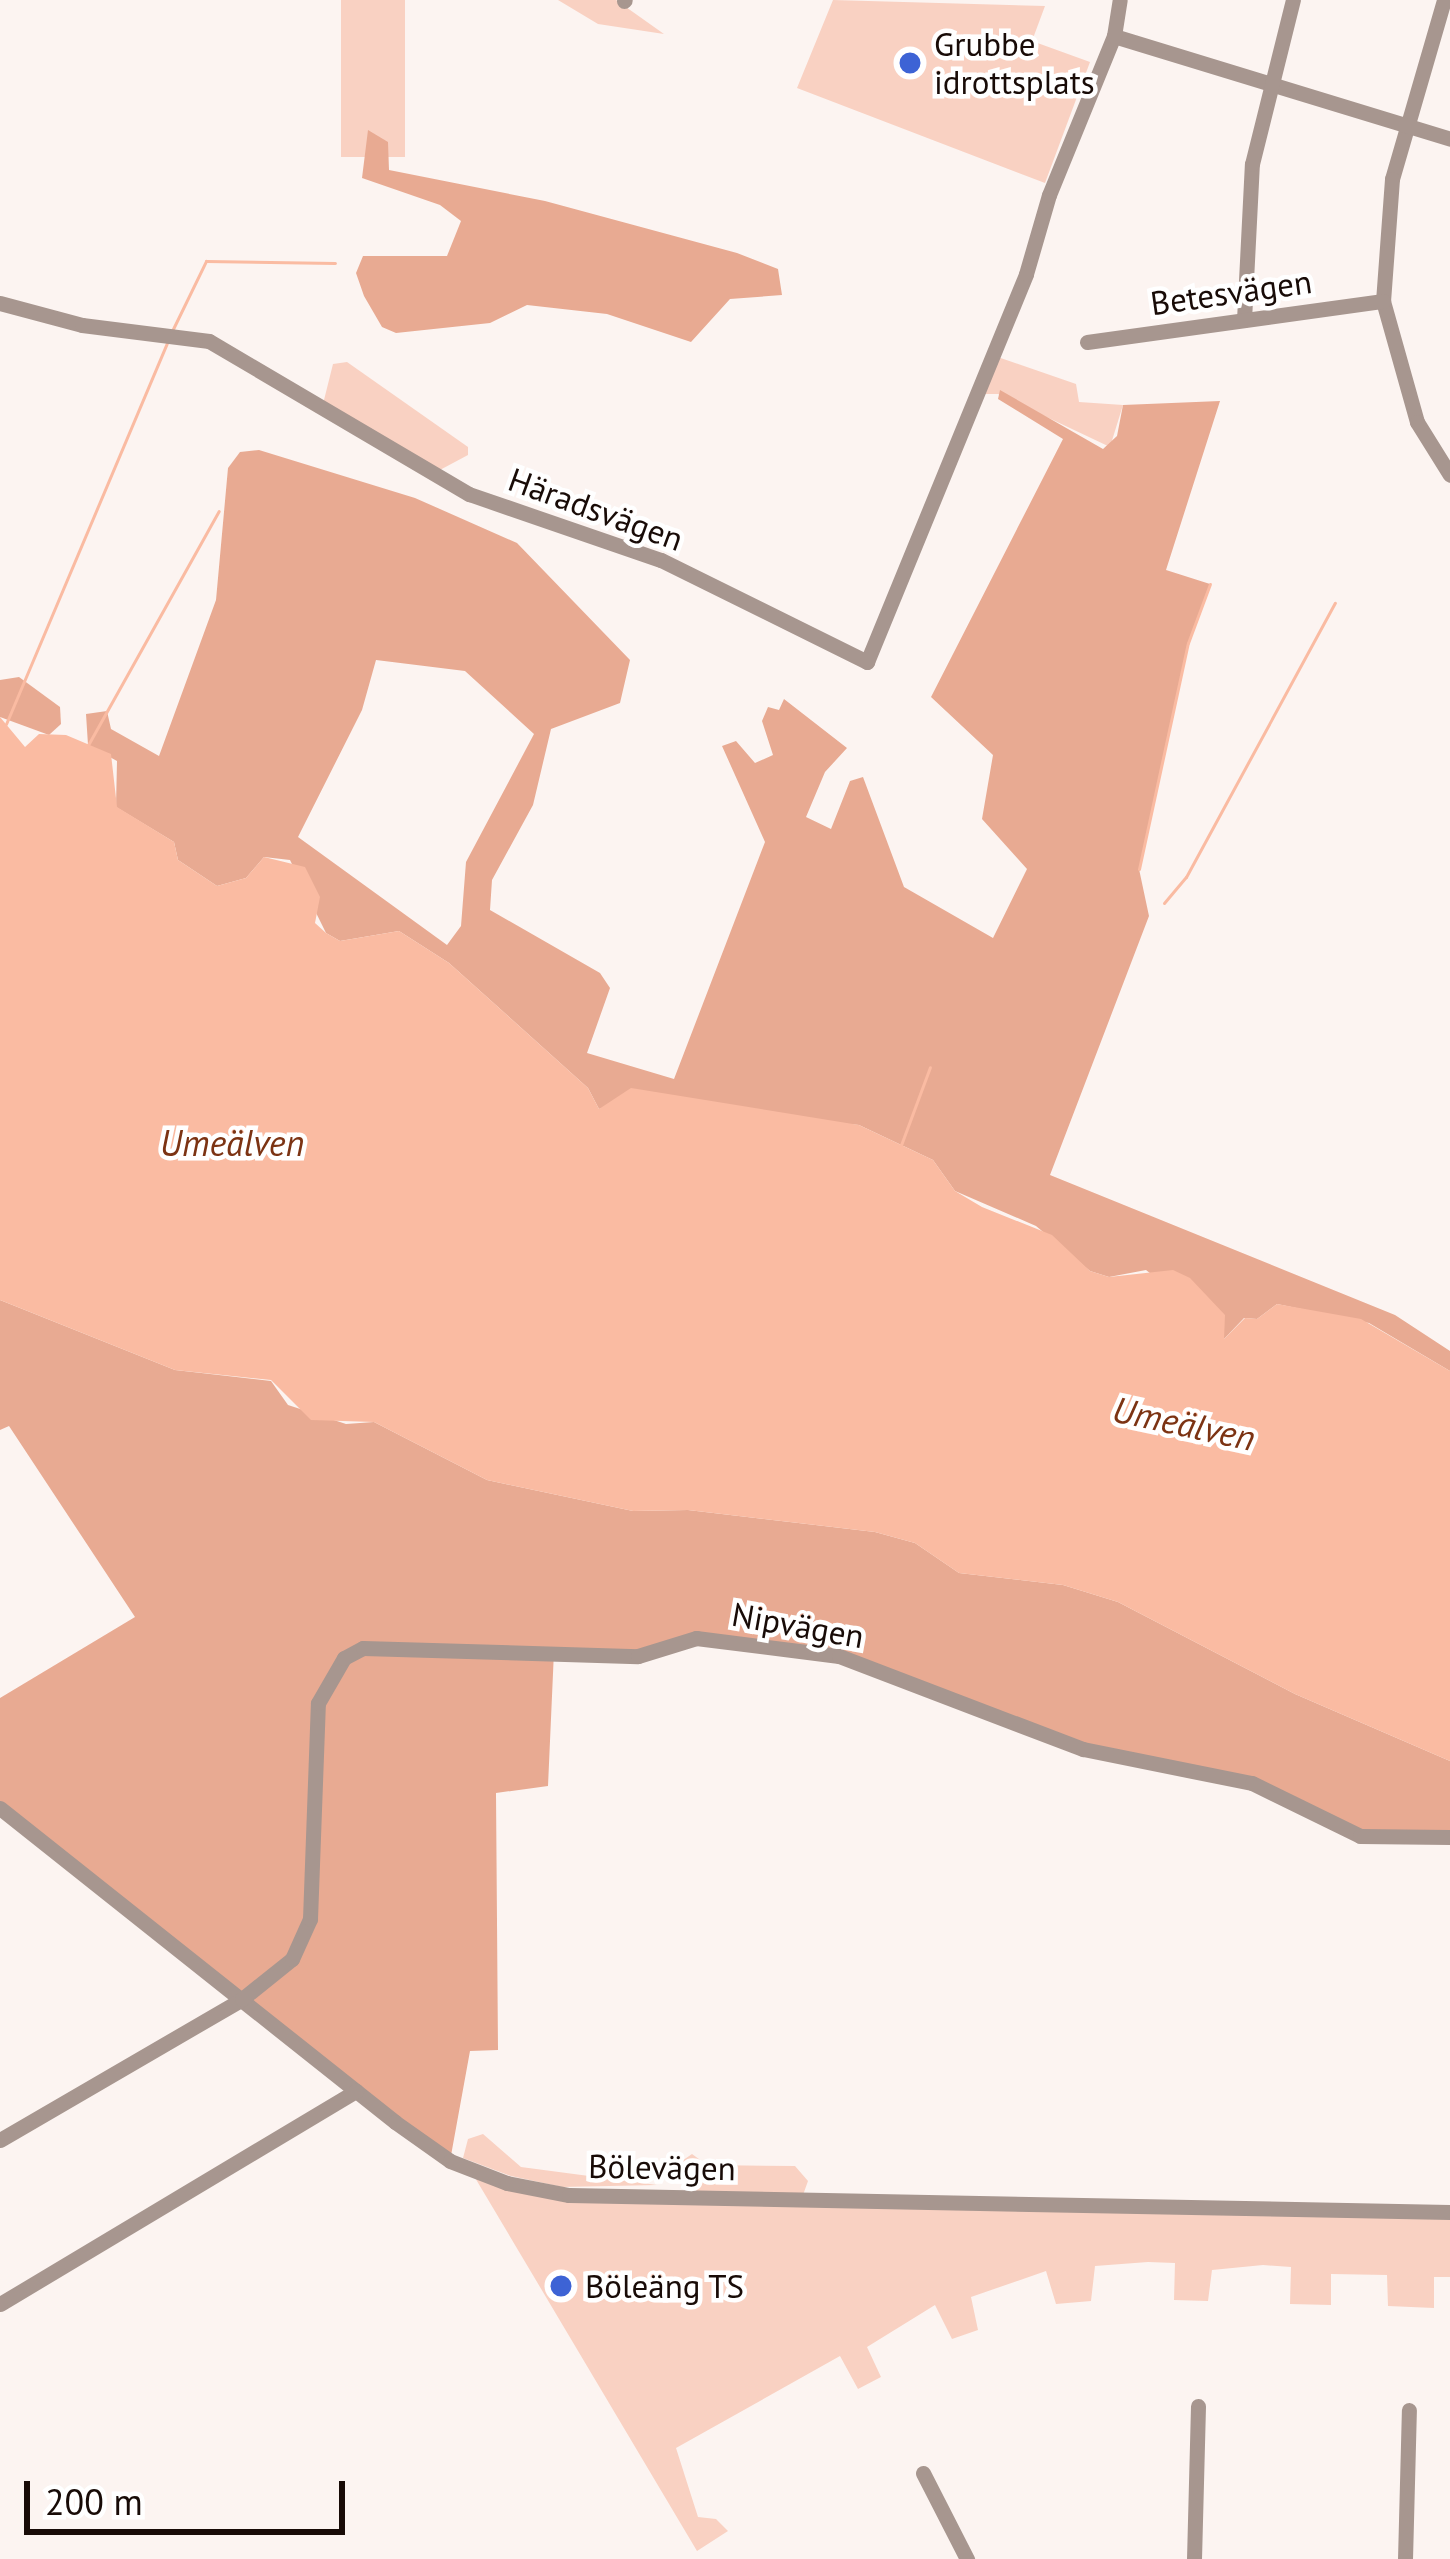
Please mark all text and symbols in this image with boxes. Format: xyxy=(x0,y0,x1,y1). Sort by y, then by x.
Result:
place label: Grubbe idrottsplats xyxy=(934,24,1095,102)
marker: Grubbe idrottsplats xyxy=(897,50,923,76)
street label: Betesvägen xyxy=(1148,261,1314,323)
street label: Häradsvägen xyxy=(503,459,689,559)
water label: Umeälven xyxy=(160,1121,304,1165)
water label: Umeälven xyxy=(1109,1387,1259,1459)
street label: Nipvägen xyxy=(729,1594,867,1656)
street label: Bölevägen xyxy=(588,2146,736,2188)
place label: Böleäng TS xyxy=(585,2266,745,2306)
marker: Böleäng TS xyxy=(548,2273,574,2299)
scale bar xyxy=(30,2457,351,2531)
text: 200 m xyxy=(45,2478,143,2525)

